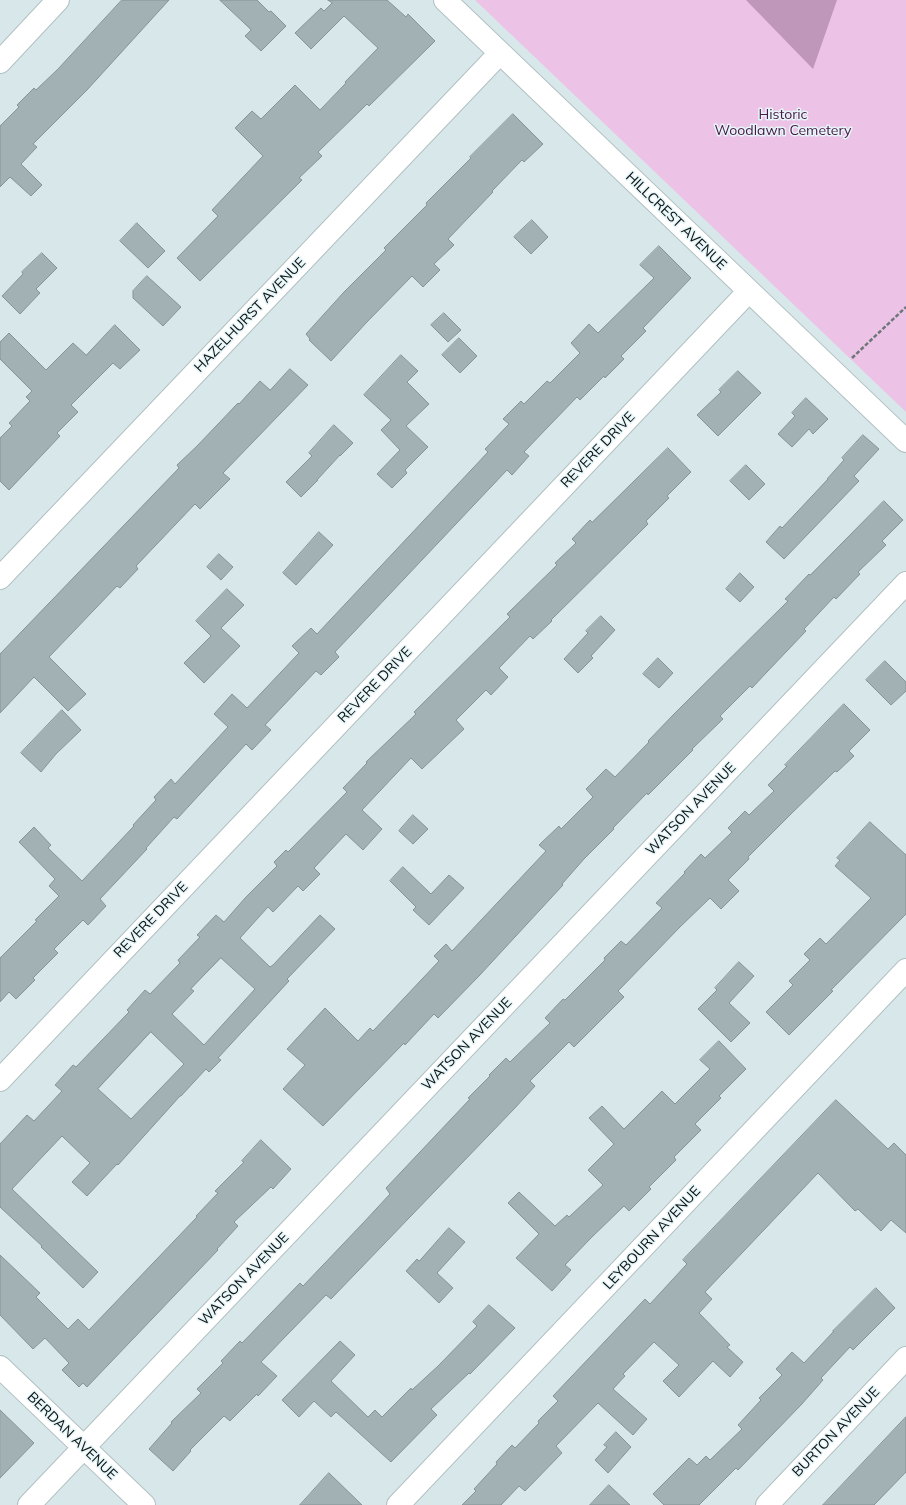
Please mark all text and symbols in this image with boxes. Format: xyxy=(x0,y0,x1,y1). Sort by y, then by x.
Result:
park label: Historic Woodlawn Cemetery xyxy=(715,107,851,140)
street label: HILLCREST AVENUE xyxy=(622,169,730,273)
street label: HAZELHURST AVENUE xyxy=(191,254,309,376)
street label: REVERE DRIVE xyxy=(558,408,638,492)
street label: REVERE DRIVE xyxy=(335,643,415,727)
street label: WATSON AVENUE xyxy=(643,759,739,859)
street label: REVERE DRIVE xyxy=(111,878,191,962)
street label: WATSON AVENUE xyxy=(419,994,515,1094)
street label: LEYBOURN AVENUE xyxy=(600,1183,704,1293)
street label: WATSON AVENUE xyxy=(196,1229,292,1329)
street label: BURTON AVENUE xyxy=(789,1384,883,1480)
street label: BERDAN AVENUE xyxy=(24,1389,120,1483)

